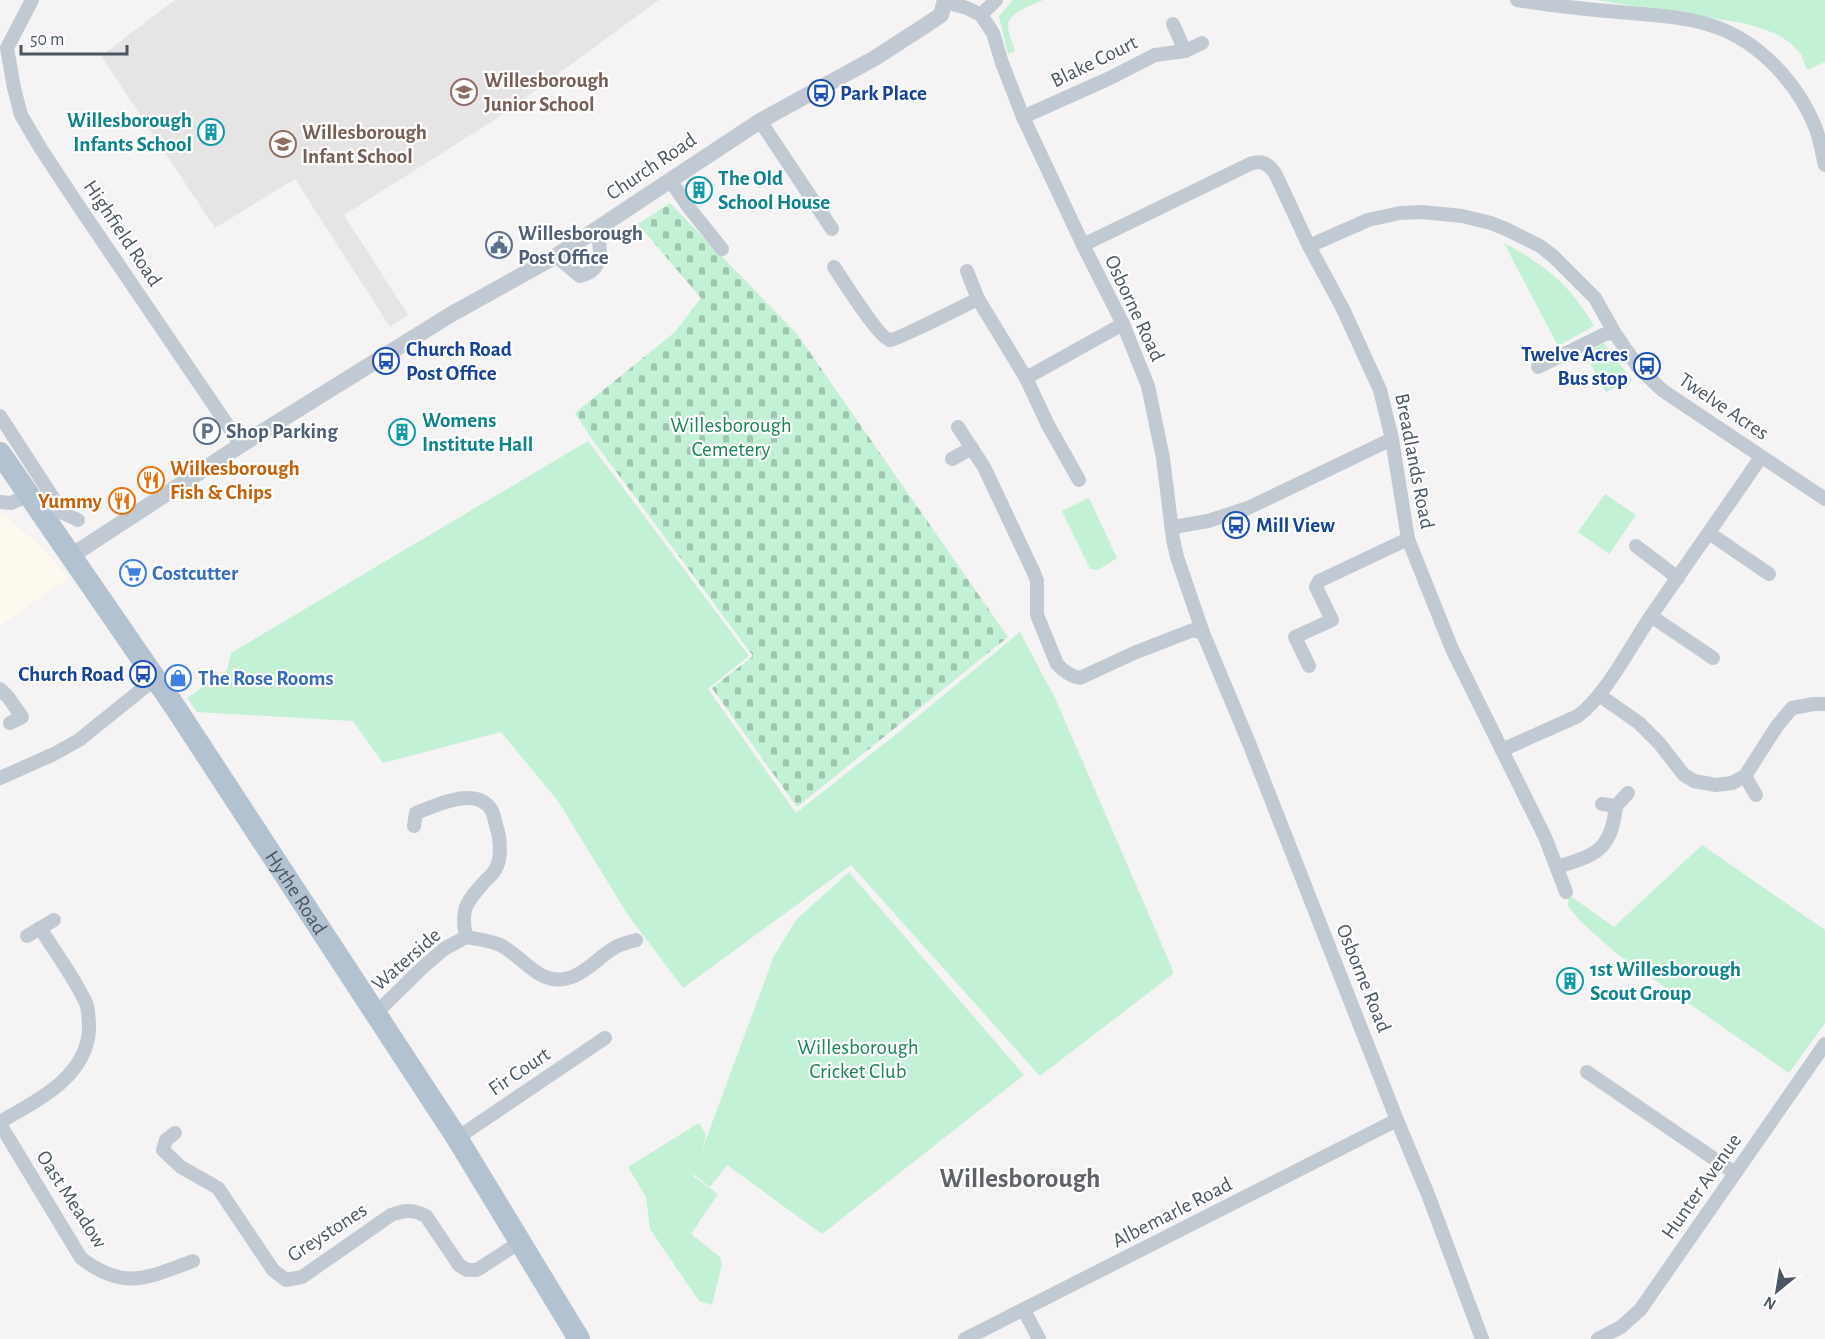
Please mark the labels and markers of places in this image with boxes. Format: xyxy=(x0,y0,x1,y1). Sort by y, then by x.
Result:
place label: Willesborough Junior School xyxy=(484,70,609,115)
school or university icon: Willesborough Junior School xyxy=(449,77,479,107)
bus stop icon: Park Place xyxy=(806,78,836,108)
place label: Park Place xyxy=(840,83,927,104)
place label: Willesborough Infants School xyxy=(67,110,192,155)
building icon: Willesborough Infants School xyxy=(196,117,226,147)
place label: Willesborough Infant School xyxy=(302,122,427,167)
school or university icon: Willesborough Infant School xyxy=(268,129,298,159)
place label: The Old School House xyxy=(718,168,830,213)
building icon: The Old School House xyxy=(684,175,714,205)
place label: Willesborough Post Office xyxy=(518,223,643,268)
public building icon: Willesborough Post Office xyxy=(484,230,514,260)
place label: Church Road Post Office xyxy=(406,339,512,384)
place label: Twelve Acres Bus stop xyxy=(1521,344,1628,389)
bus stop icon: Church Road Post Office xyxy=(371,346,401,376)
bus stop icon: Twelve Acres Bus stop xyxy=(1632,351,1662,381)
place label: Womens Institute Hall xyxy=(422,410,533,455)
parking icon: Shop Parking xyxy=(192,416,222,446)
building icon: Womens Institute Hall xyxy=(387,417,417,447)
place label: Shop Parking xyxy=(226,421,338,442)
place label: Wilkesborough Fish & Chips xyxy=(170,458,300,503)
restaurant icon: Wilkesborough Fish & Chips xyxy=(136,465,166,495)
restaurant icon: Yummy xyxy=(107,486,137,516)
place label: Yummy xyxy=(38,491,103,512)
bus stop icon: Mill View xyxy=(1221,510,1251,540)
place label: Mill View xyxy=(1256,515,1335,536)
supermarket icon: Costcutter xyxy=(118,558,148,588)
place label: Costcutter xyxy=(152,563,239,584)
bus stop icon: Church Road xyxy=(128,659,158,689)
shop icon: The Rose Rooms xyxy=(163,663,193,693)
place label: Church Road xyxy=(18,664,124,685)
place label: The Rose Rooms xyxy=(198,668,333,689)
place label: 1st Willesborough Scout Group xyxy=(1590,959,1741,1004)
building icon: 1st Willesborough Scout Group xyxy=(1555,966,1585,996)

